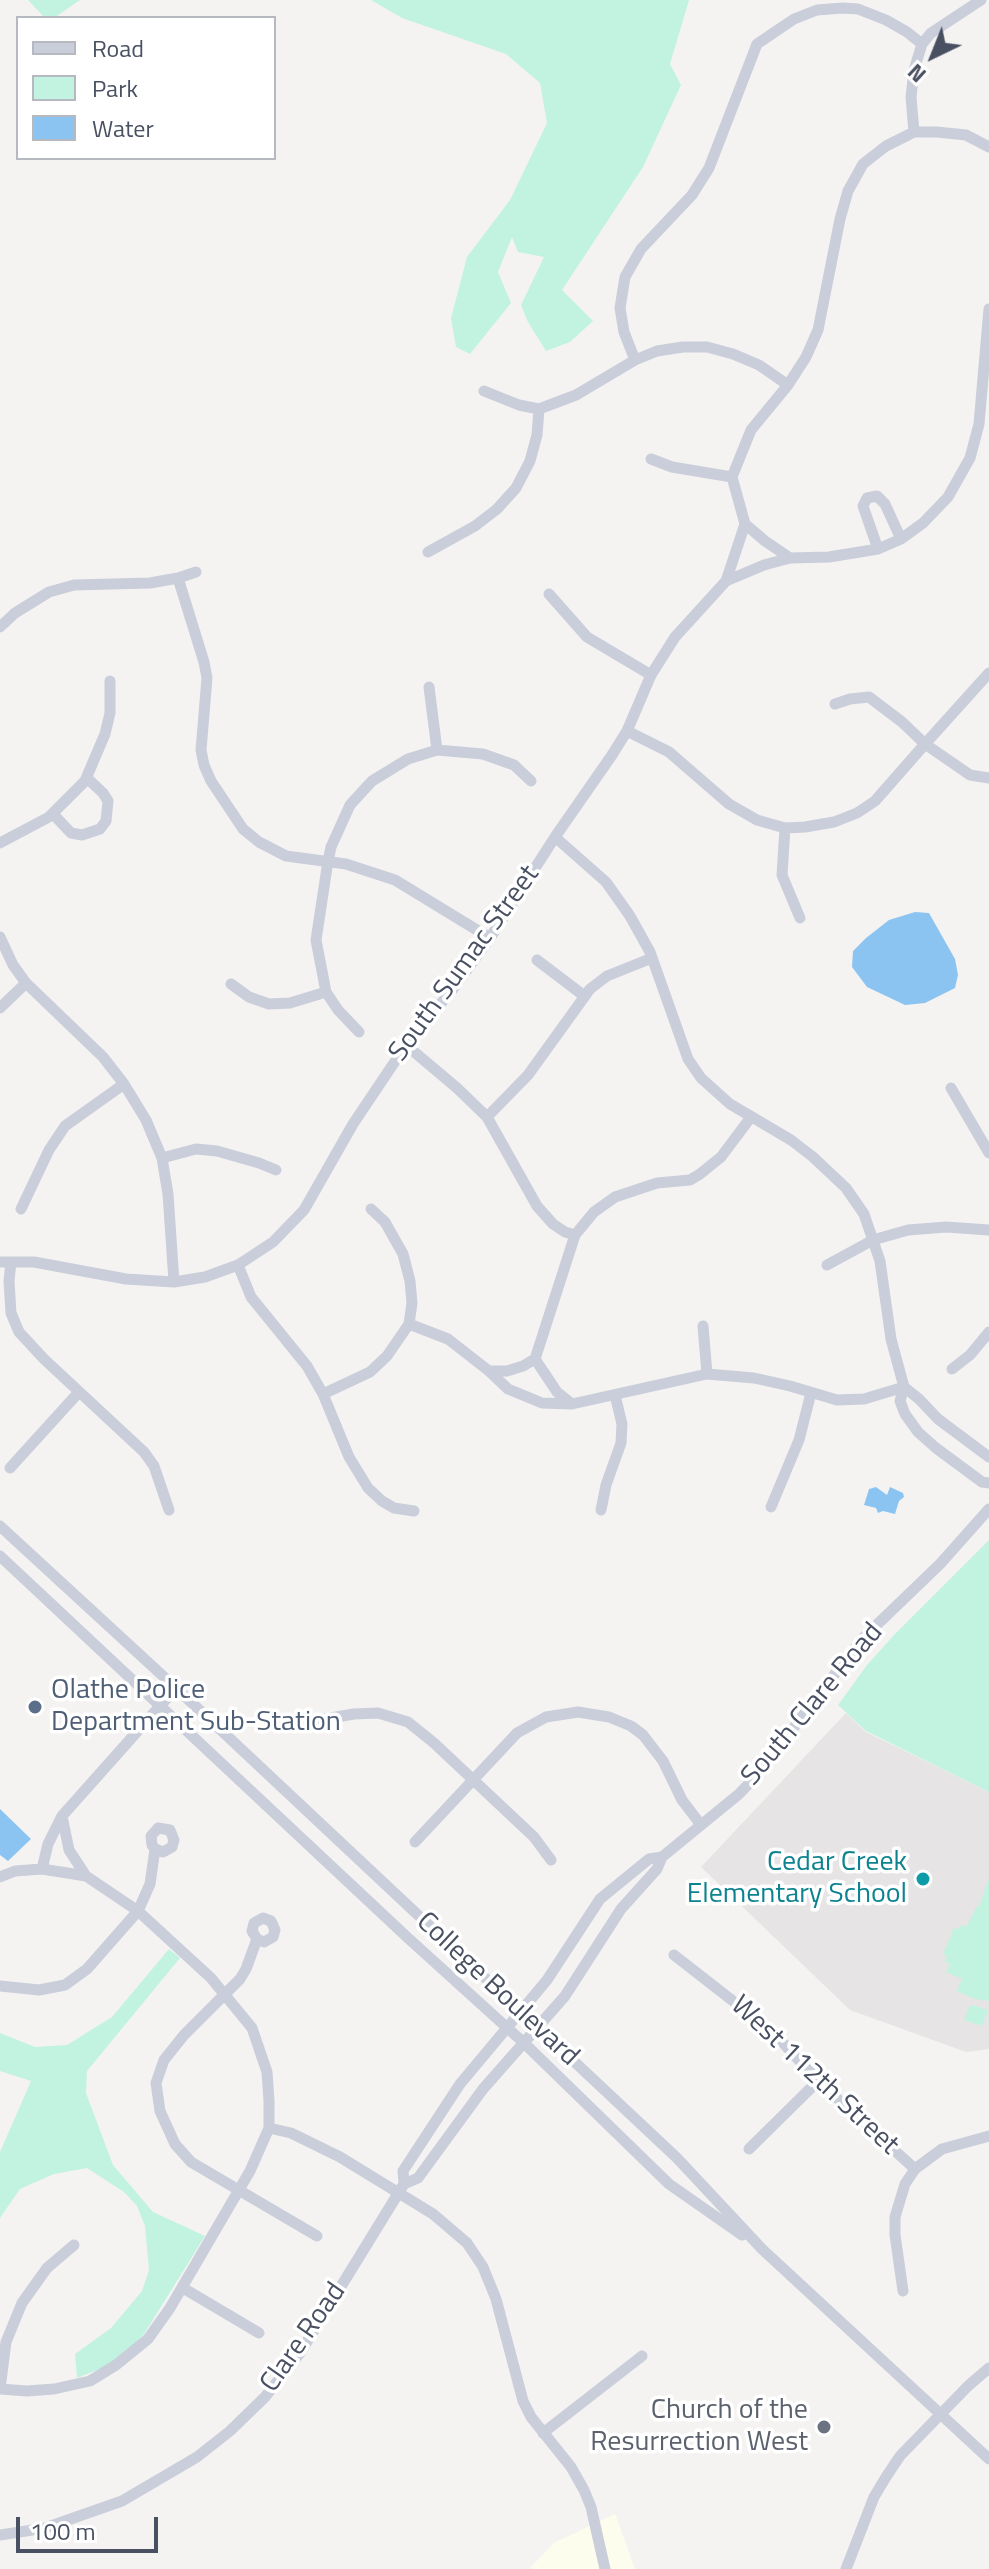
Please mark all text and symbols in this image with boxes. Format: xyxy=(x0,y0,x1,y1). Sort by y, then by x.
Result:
legend xyxy=(16,16,276,160)
north arrow xyxy=(893,16,973,96)
text: Road xyxy=(92,30,144,66)
text: N xyxy=(899,56,934,91)
text: Park xyxy=(92,70,138,106)
text: Water xyxy=(92,110,154,146)
street label: South Sumac Street xyxy=(383,860,547,1068)
street label: South Clare Road xyxy=(735,1617,891,1793)
place label: Olathe Police Department Sub-Station xyxy=(51,1674,341,1740)
marker: Olathe Police Department Sub-Station xyxy=(26,1698,44,1716)
place label: Cedar Creek Elementary School xyxy=(687,1846,907,1912)
marker: Cedar Creek Elementary School xyxy=(914,1870,932,1888)
street label: College Boulevard xyxy=(409,1906,585,2074)
street label: West 112th Street xyxy=(723,1989,905,2163)
street label: Clare Road xyxy=(254,2277,354,2399)
place label: Church of the Resurrection West xyxy=(590,2394,808,2460)
marker: Church of the Resurrection West xyxy=(815,2418,833,2436)
scale bar xyxy=(20,2501,162,2551)
text: 100 m xyxy=(30,2513,96,2549)

